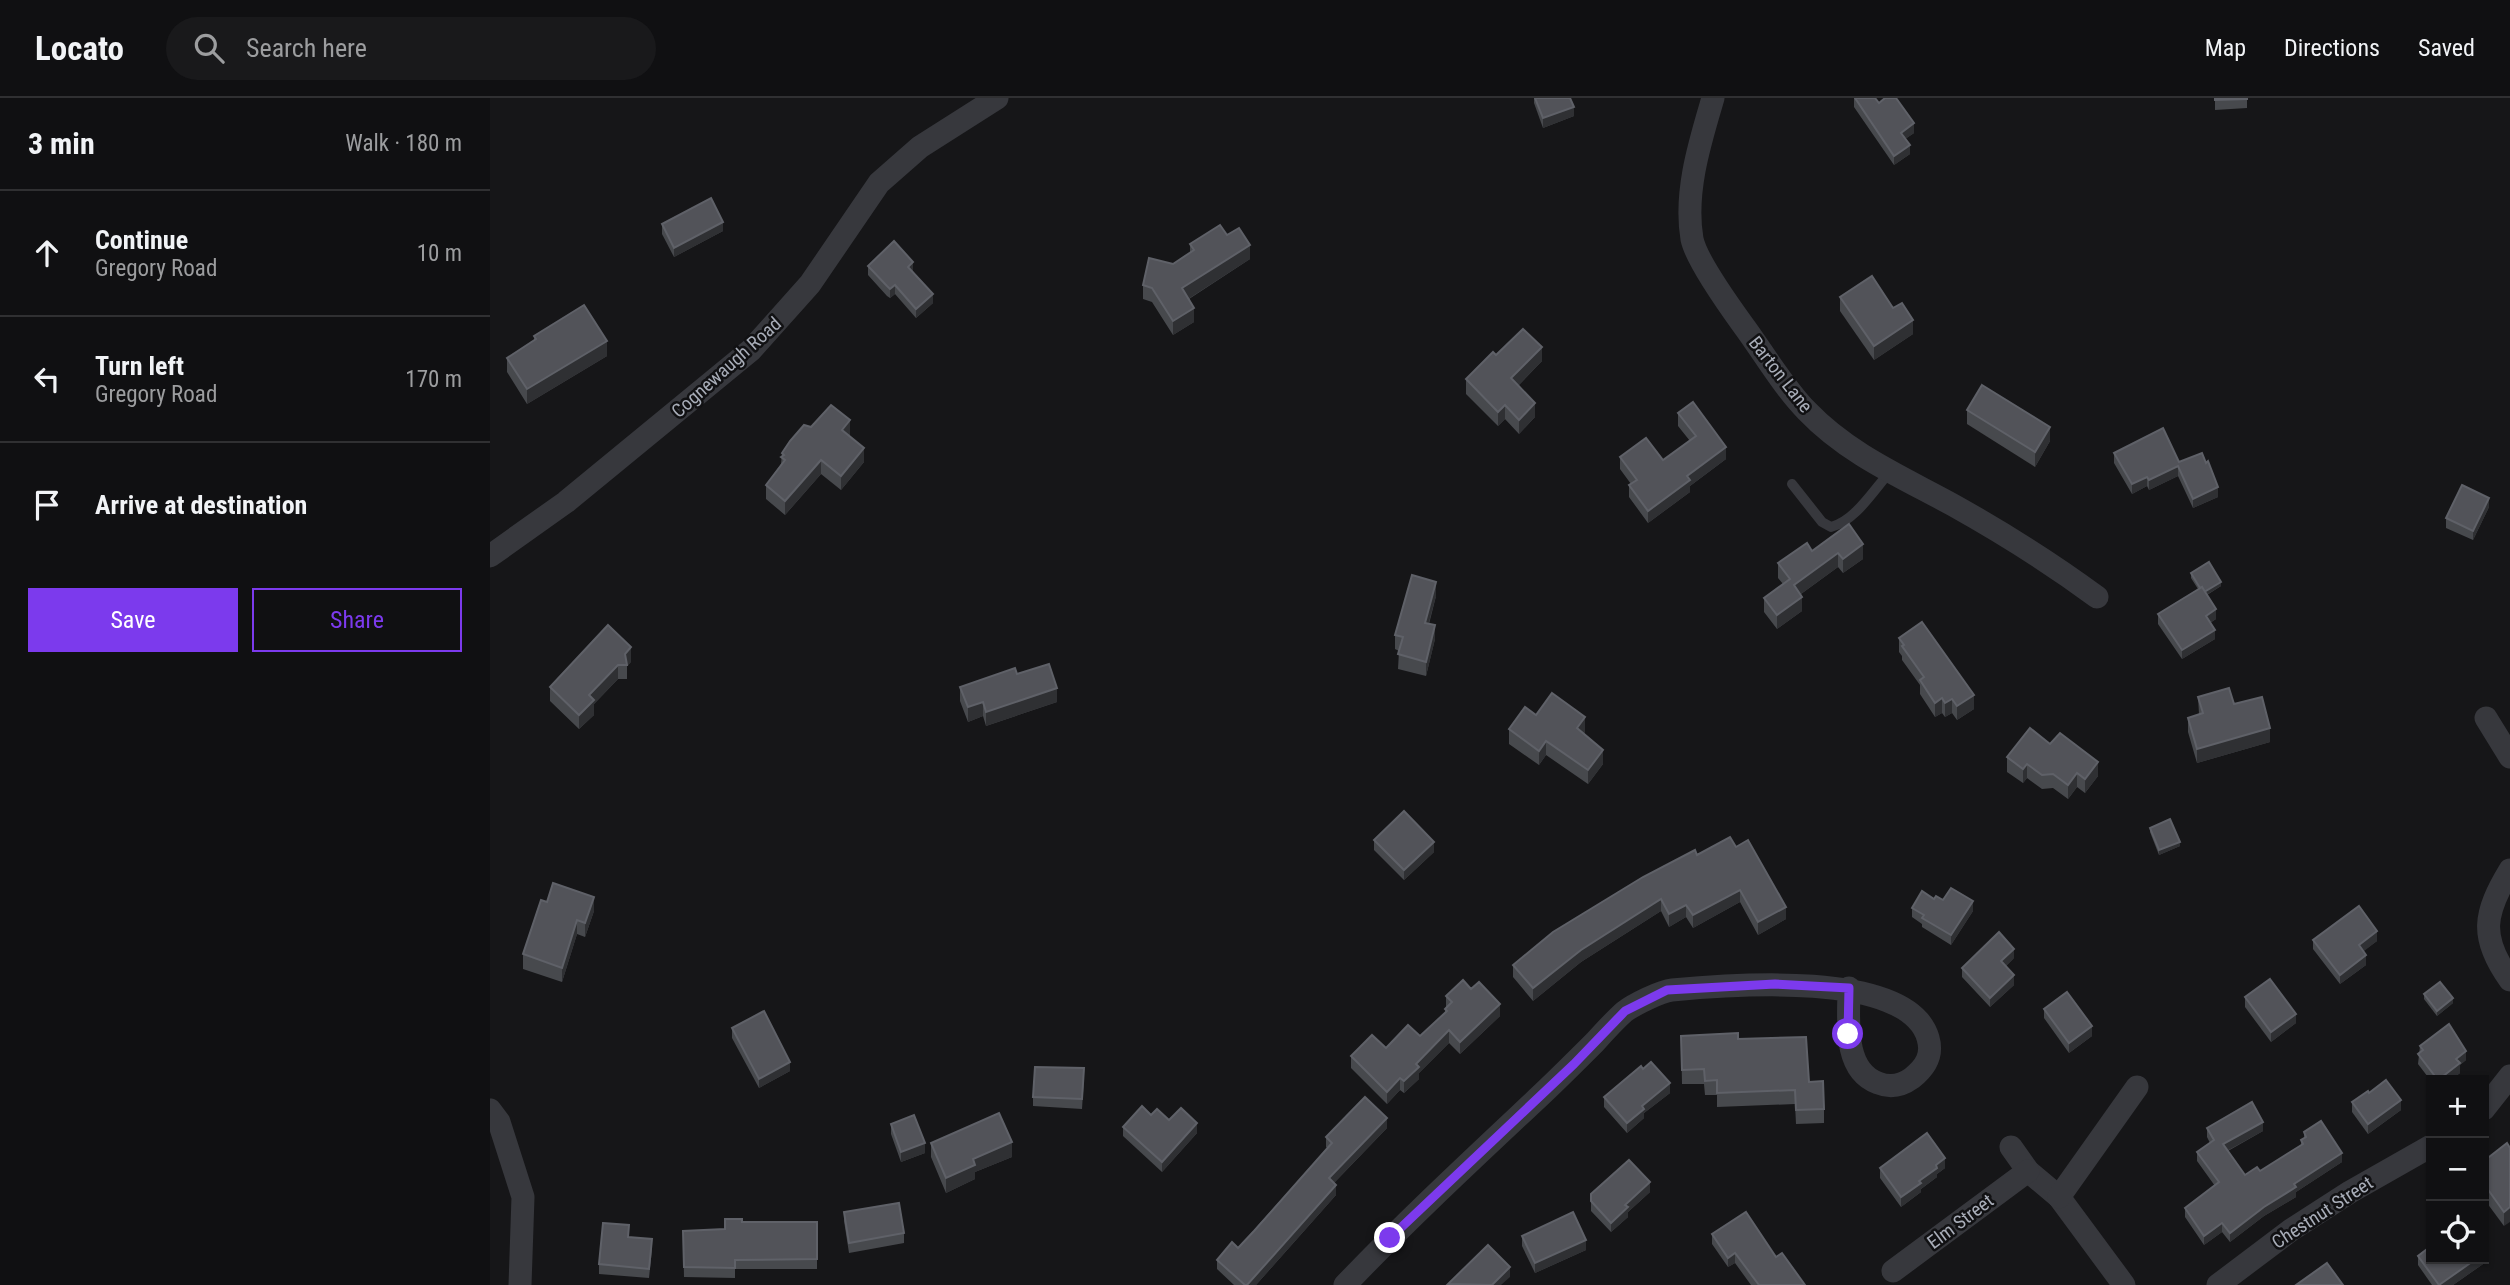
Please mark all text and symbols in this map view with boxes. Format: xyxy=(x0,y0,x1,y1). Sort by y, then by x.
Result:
search box xyxy=(166,17,656,80)
text: Locato xyxy=(35,29,124,68)
icon: search xyxy=(190,29,228,67)
text: Search here xyxy=(246,33,367,63)
text: Map xyxy=(2205,34,2246,62)
text: Directions xyxy=(2284,34,2380,62)
text: Saved xyxy=(2418,34,2475,62)
text: 3 min xyxy=(28,126,95,161)
text: Walk · 180 m xyxy=(345,130,462,157)
text: Continue xyxy=(95,225,188,255)
icon: ahead xyxy=(28,234,66,272)
text: 10 m xyxy=(417,240,462,267)
text: Gregory Road xyxy=(95,255,217,282)
street label: Cognewaugh Road xyxy=(667,312,786,423)
street label: Barton Lane xyxy=(1744,332,1818,417)
text: Turn left xyxy=(95,351,184,381)
icon: left xyxy=(28,360,66,398)
text: 170 m xyxy=(405,366,462,393)
text: Gregory Road xyxy=(95,381,217,408)
icon: arrive xyxy=(28,486,66,524)
text: Arrive at destination xyxy=(95,490,307,520)
button: Save xyxy=(28,588,238,652)
button: Share xyxy=(252,588,462,652)
route start xyxy=(1832,1018,1863,1049)
map controls xyxy=(2426,1075,2489,1264)
button: + xyxy=(2426,1075,2489,1138)
button: − xyxy=(2426,1138,2489,1201)
street label: Chestnut Street xyxy=(2267,1171,2377,1254)
street label: Elm Street xyxy=(1923,1189,1998,1254)
button: locate xyxy=(2426,1201,2489,1264)
route end xyxy=(1374,1222,1405,1253)

